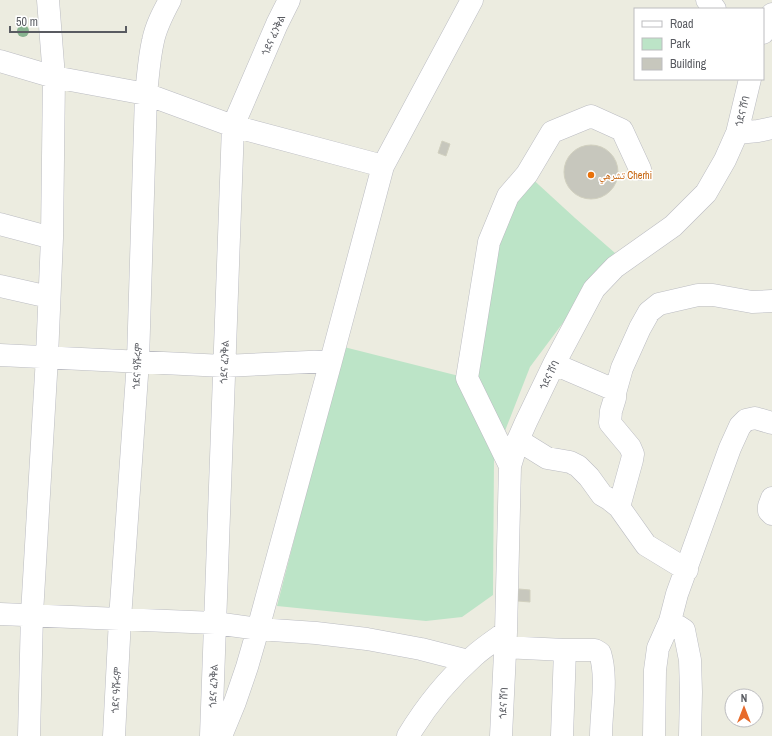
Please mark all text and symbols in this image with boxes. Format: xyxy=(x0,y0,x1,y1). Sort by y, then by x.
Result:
scale bar xyxy=(10,8,126,34)
legend xyxy=(634,8,764,80)
street label: ጎደና ፈንቅል xyxy=(259,12,288,58)
text: 50 m xyxy=(16,14,38,30)
text: Road xyxy=(670,16,694,32)
text: Park xyxy=(670,36,690,52)
text: Building xyxy=(670,56,707,72)
street label: ጎደና ሸባ xyxy=(732,94,753,128)
place label: تشرهي Cherhi xyxy=(599,169,652,184)
marker: تشرهي Cherhi xyxy=(586,170,596,180)
street label: ጎደና ፈንቅል xyxy=(217,340,232,384)
street label: ጎደና ዓሹሩም xyxy=(130,342,145,390)
street label: ጎደና ሸባ xyxy=(537,358,562,392)
street label: ጎደና ፈንቅል xyxy=(206,664,221,708)
street label: ጎደና ዓሹሩም xyxy=(109,666,124,714)
street label: ጎደና ሸባ xyxy=(496,687,511,719)
north arrow xyxy=(724,688,764,728)
text: N xyxy=(741,691,747,705)

